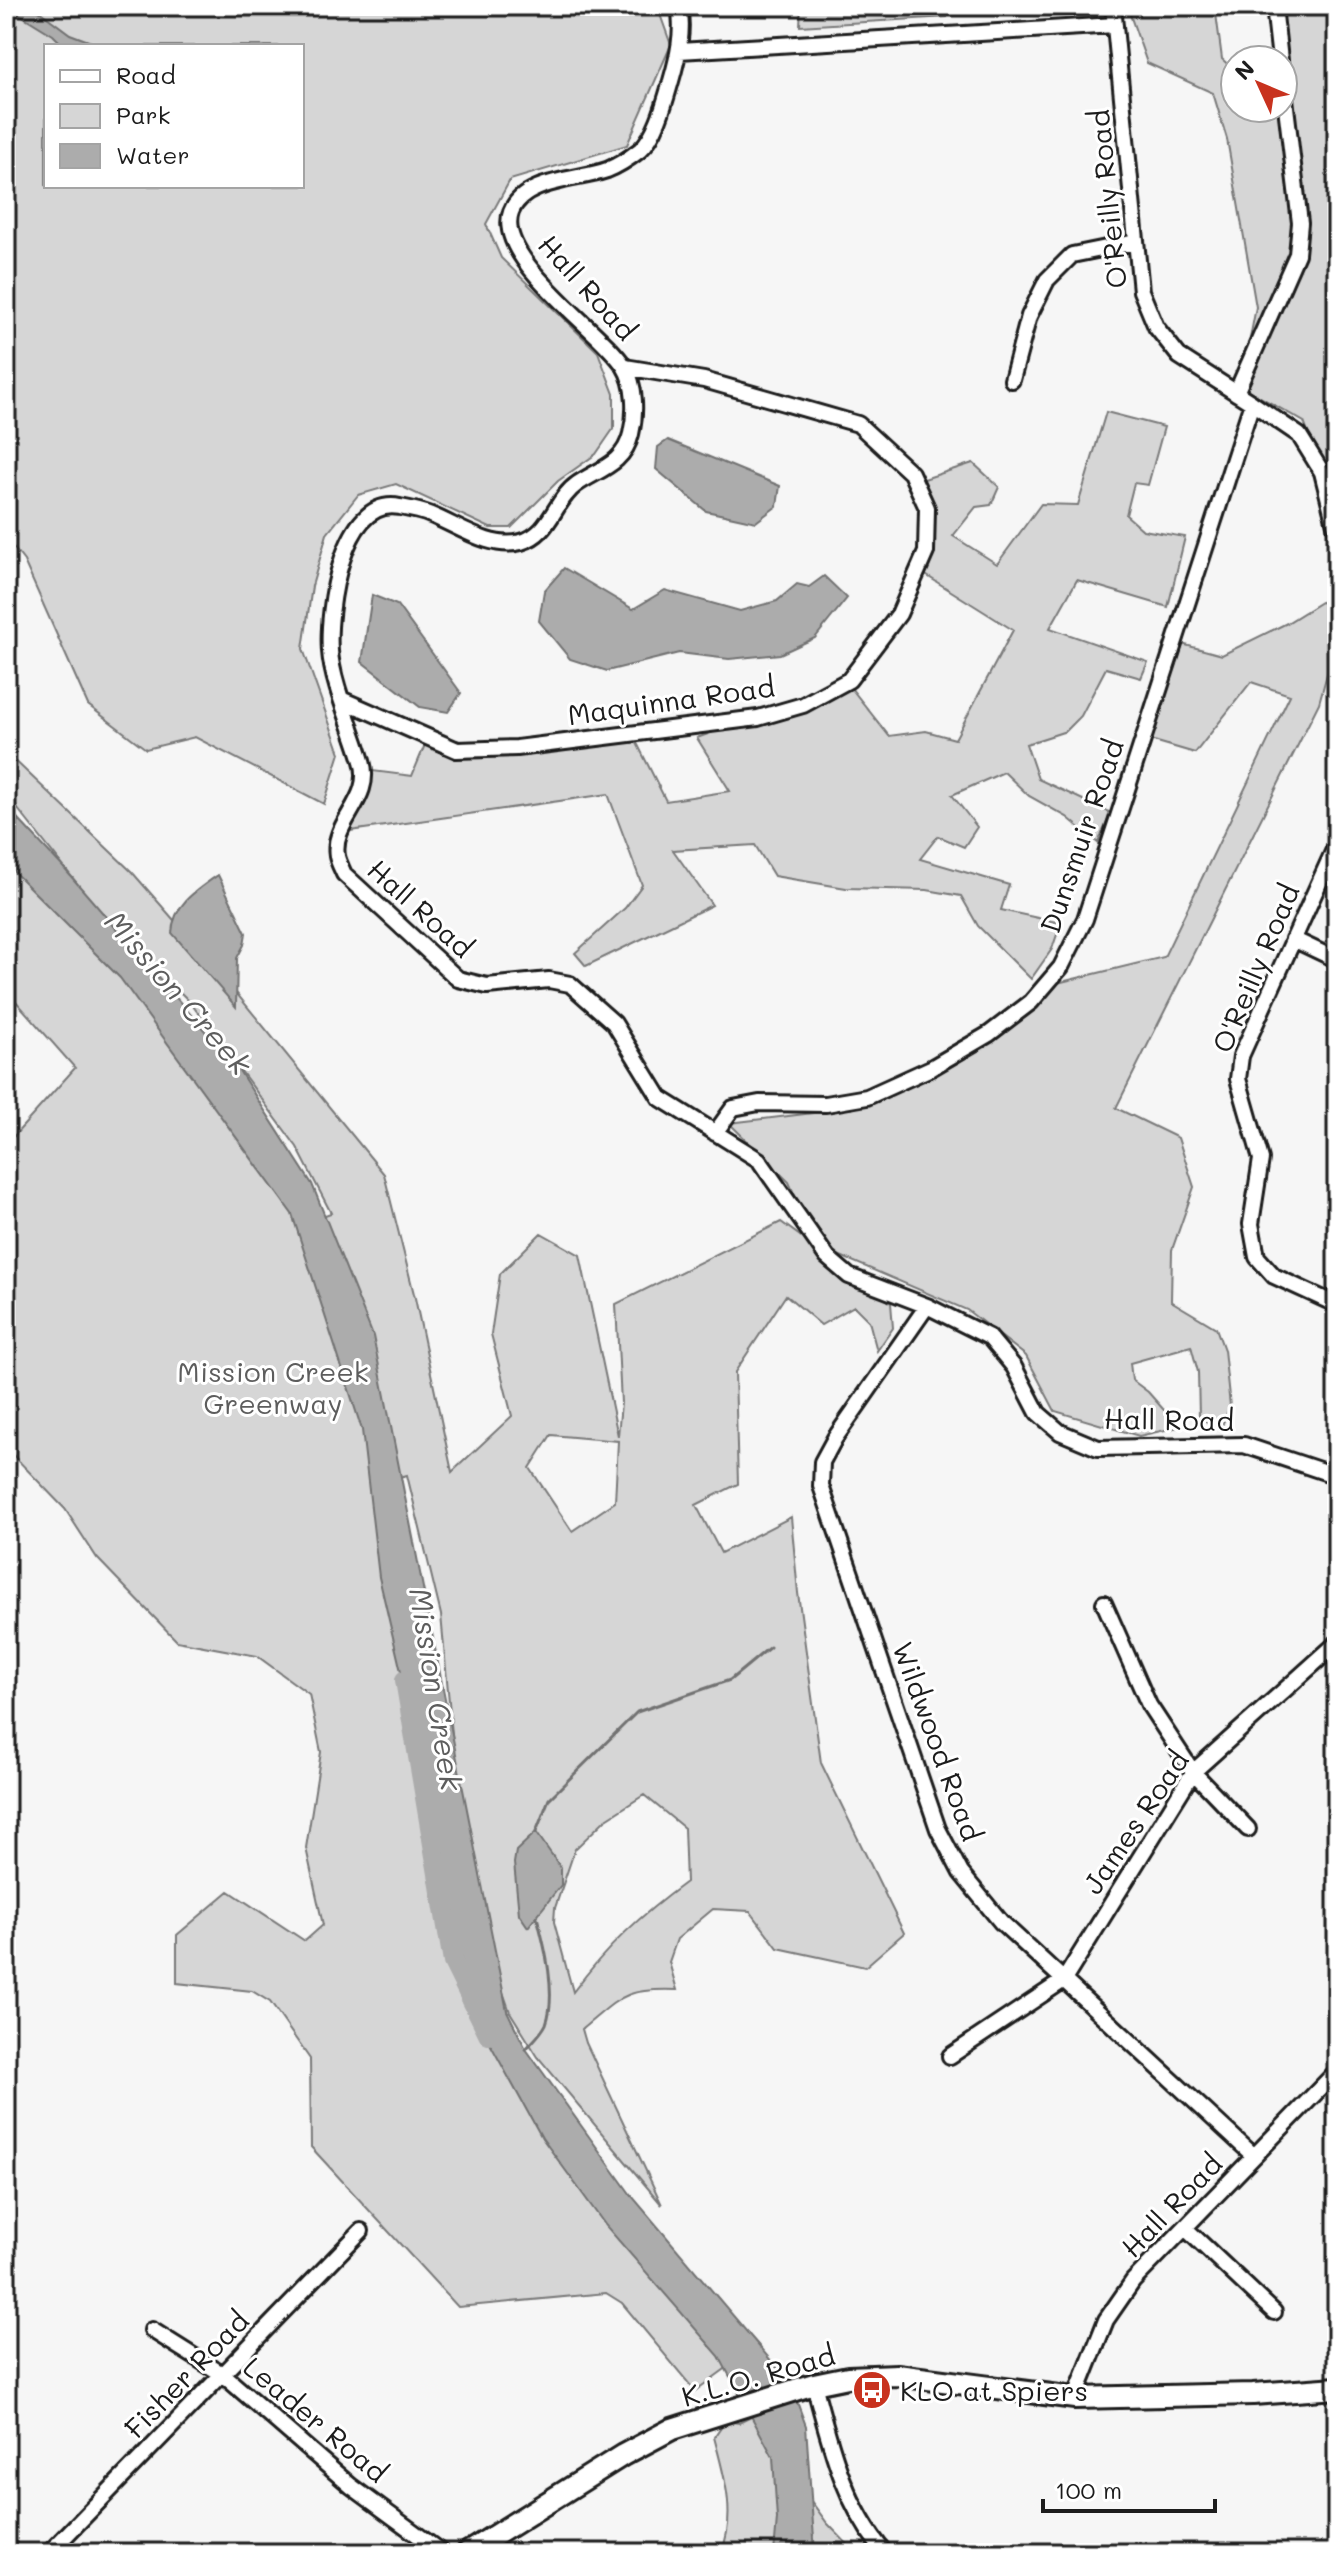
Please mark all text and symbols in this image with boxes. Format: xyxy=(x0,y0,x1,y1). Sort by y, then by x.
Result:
legend xyxy=(44,44,304,188)
north arrow xyxy=(1219,44,1299,124)
text: N xyxy=(1228,54,1260,86)
text: Road xyxy=(116,59,176,90)
text: Park xyxy=(116,99,170,130)
street label: O'Reilly Road xyxy=(1080,108,1134,290)
text: Water xyxy=(116,139,190,170)
street label: Hall Road xyxy=(531,227,645,347)
street label: Maquinna Road xyxy=(565,668,777,732)
street label: Dunsmuir Road xyxy=(1031,734,1131,938)
street label: Hall Road xyxy=(361,851,481,965)
street label: O'Reilly Road xyxy=(1203,878,1307,1058)
water label: Mission Creek xyxy=(97,902,262,1083)
park label: Mission Creek Greenway xyxy=(177,1353,369,1421)
street label: Hall Road xyxy=(1104,1400,1234,1438)
water label: Mission Creek xyxy=(401,1585,473,1794)
street label: Wildwood Road xyxy=(885,1636,991,1846)
street label: James Road xyxy=(1074,1744,1196,1900)
street label: Hall Road xyxy=(1113,2146,1229,2264)
street label: Fisher Road xyxy=(116,2303,256,2445)
street label: K.L.O. Road xyxy=(677,2336,839,2414)
street label: Leader Road xyxy=(236,2348,396,2490)
bus stop icon: KLO at Spiers xyxy=(851,2369,893,2411)
place label: KLO at Spiers xyxy=(900,2372,1088,2408)
scale bar xyxy=(1043,2463,1215,2513)
text: 100 m xyxy=(1055,2474,1122,2505)

